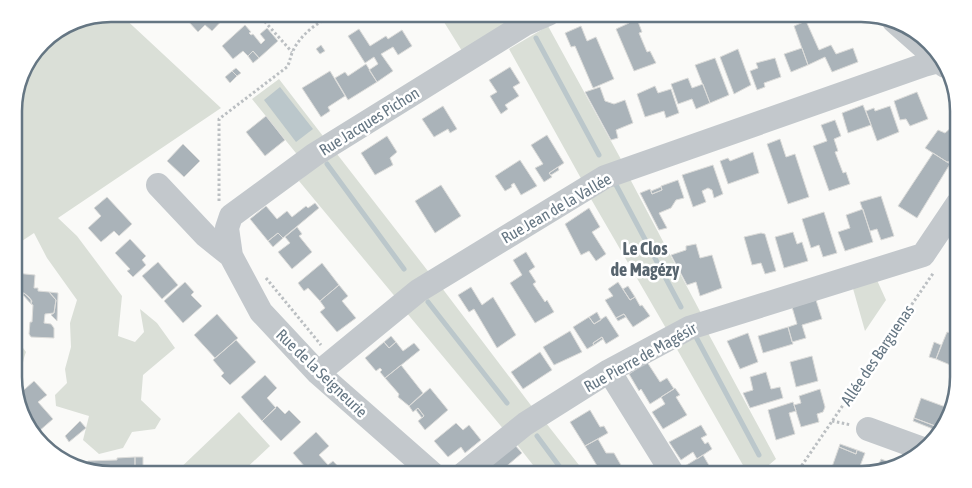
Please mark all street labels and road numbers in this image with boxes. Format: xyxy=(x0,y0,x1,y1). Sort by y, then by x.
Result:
street label: Rue Jacques Pichon xyxy=(316,83,423,160)
street label: Rue Jean de la Vallée xyxy=(498,169,614,247)
street label: Allée des Barguenas xyxy=(837,301,918,409)
street label: Rue Pierre de Magésir xyxy=(581,319,700,396)
street label: Rue de la Seigneurie xyxy=(272,325,371,422)

